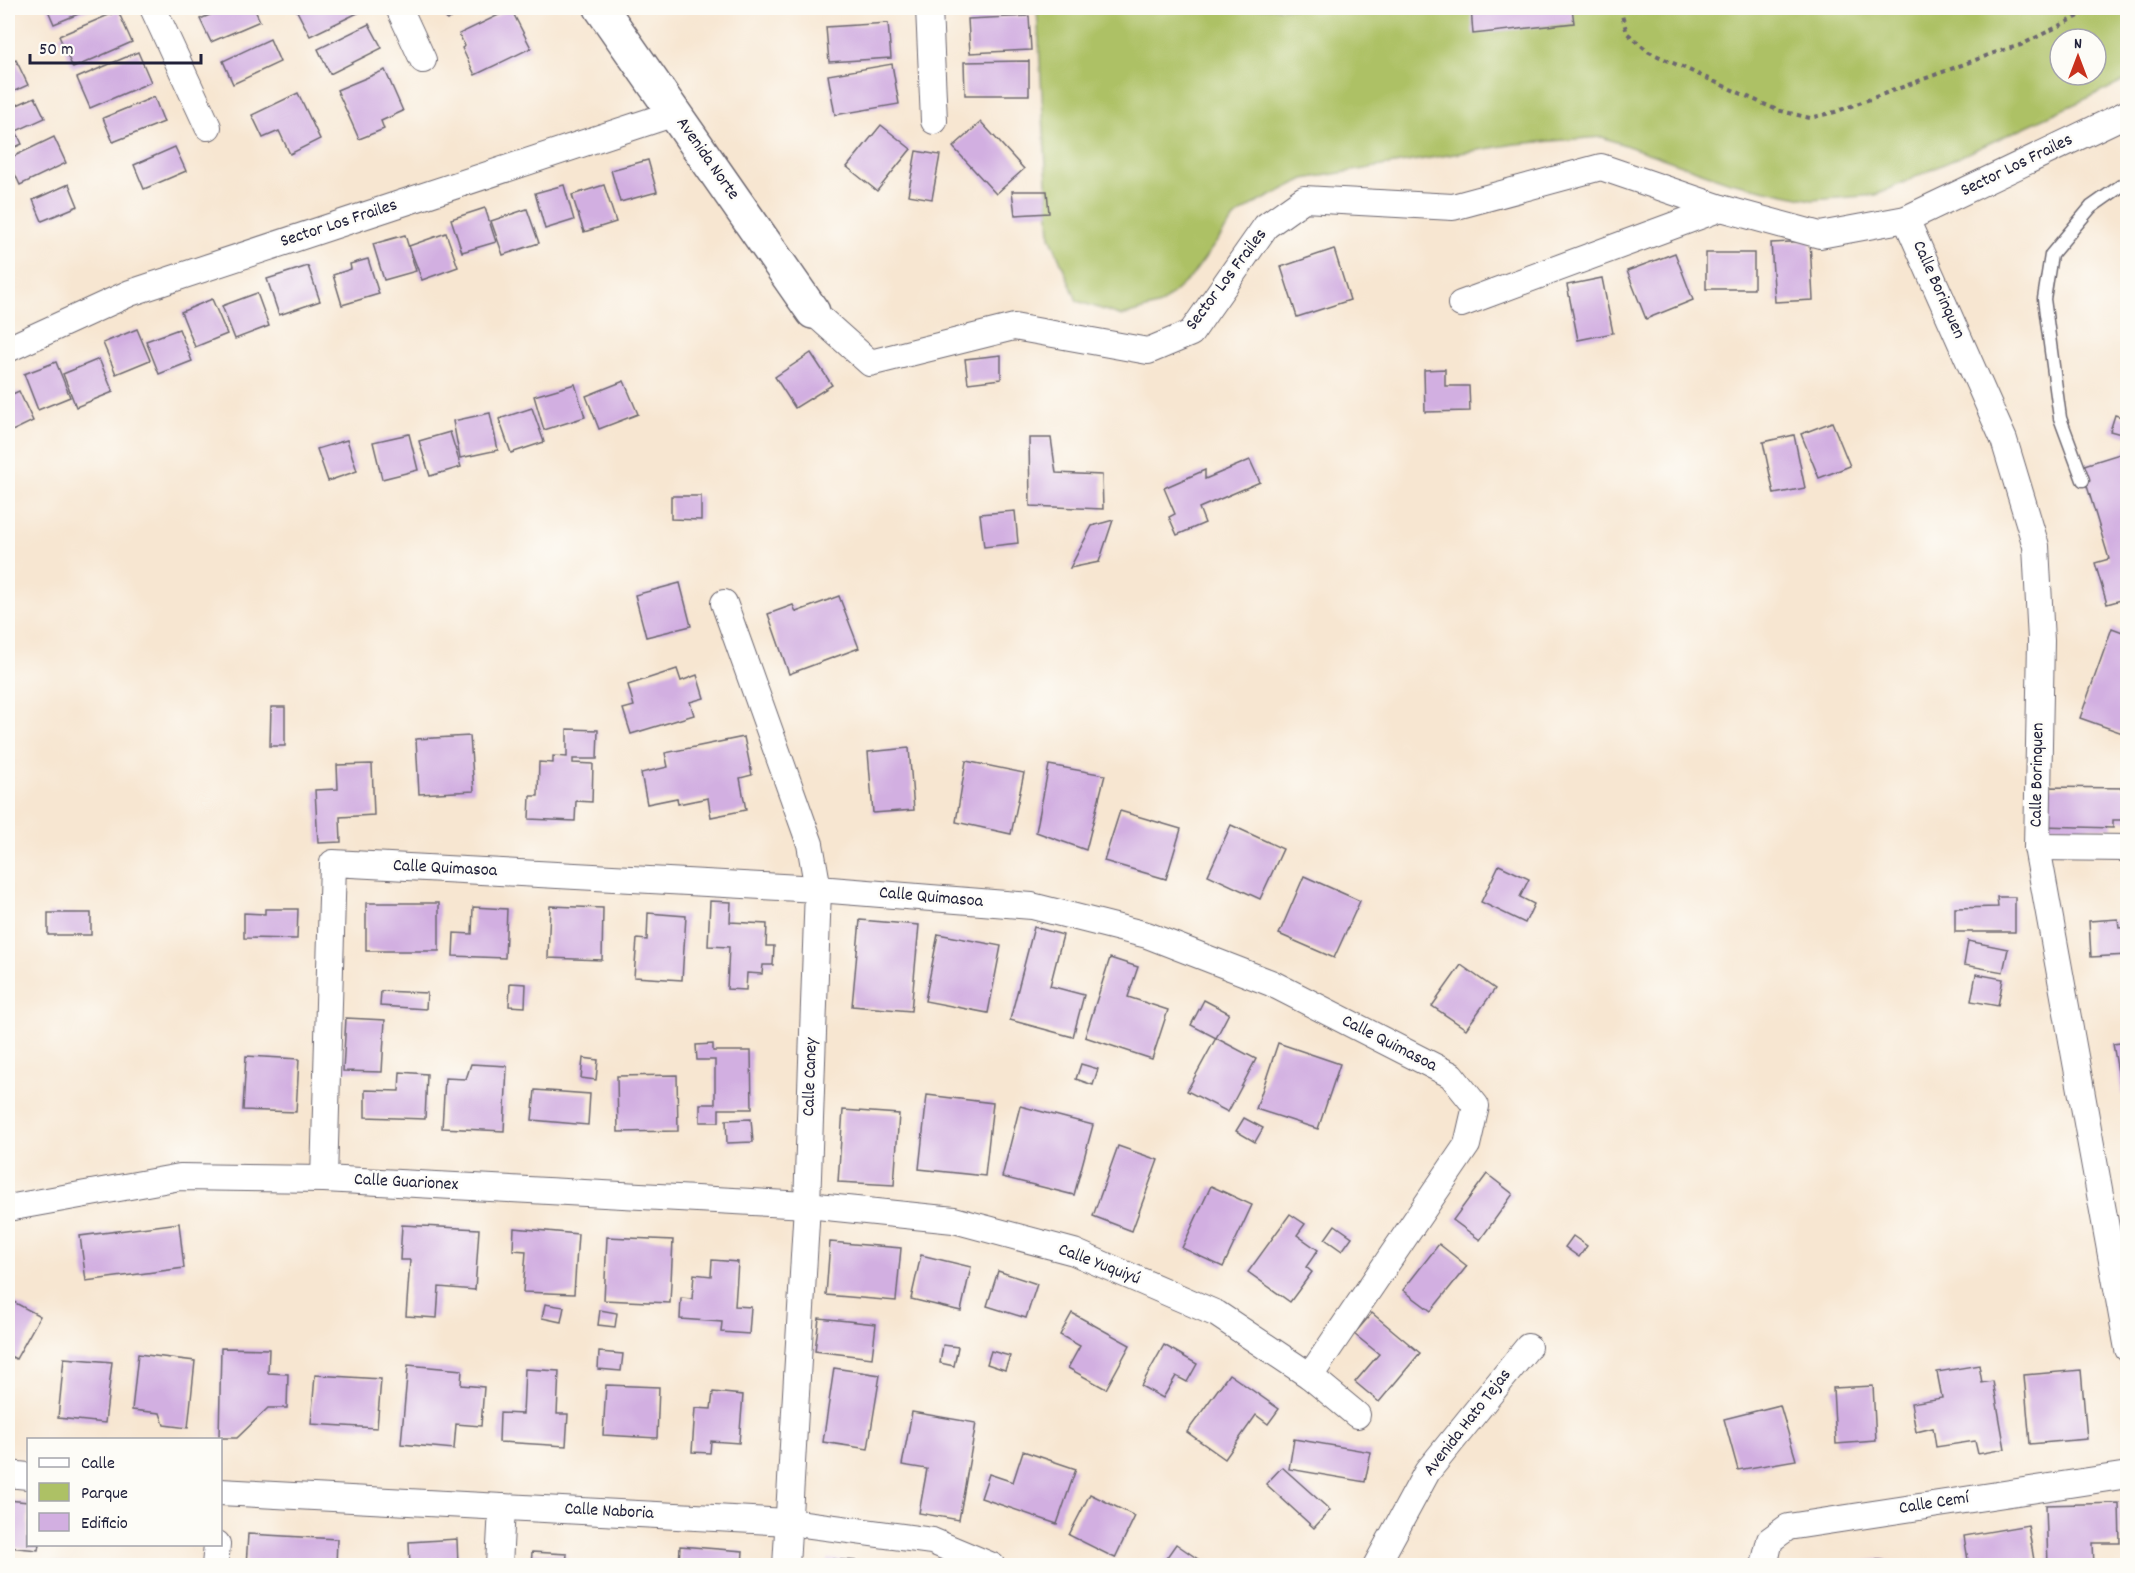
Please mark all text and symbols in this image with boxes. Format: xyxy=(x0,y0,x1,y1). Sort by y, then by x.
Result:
scale bar xyxy=(30,27,201,65)
north arrow xyxy=(2048,27,2108,87)
text: N xyxy=(2074,33,2082,56)
text: 50 m xyxy=(39,38,74,63)
street label: Avenida Norte xyxy=(669,113,745,206)
street label: Sector Los Frailes xyxy=(1957,128,2077,204)
street label: Sector Los Frailes xyxy=(277,193,401,255)
street label: Sector Los Frailes xyxy=(1180,224,1274,336)
street label: Calle Borinquen xyxy=(1905,237,1971,343)
street label: Calle Borinquen xyxy=(2025,722,2051,828)
street label: Calle Quimasoa xyxy=(392,854,498,884)
street label: Calle Quimasoa xyxy=(878,881,985,915)
street label: Calle Quimasoa xyxy=(1337,1009,1442,1079)
street label: Calle Caney xyxy=(797,1036,825,1117)
street label: Calle Guarionex xyxy=(353,1168,459,1198)
street label: Calle Yuquiyú xyxy=(1054,1238,1144,1292)
street label: Avenida Hato Tejas xyxy=(1418,1364,1518,1482)
legend xyxy=(27,1438,222,1546)
text: Calle xyxy=(81,1452,115,1477)
text: Parque xyxy=(81,1482,128,1507)
street label: Calle Cemí xyxy=(1897,1486,1972,1522)
street label: Calle Naboria xyxy=(564,1497,655,1527)
text: Edificio xyxy=(81,1512,128,1537)

